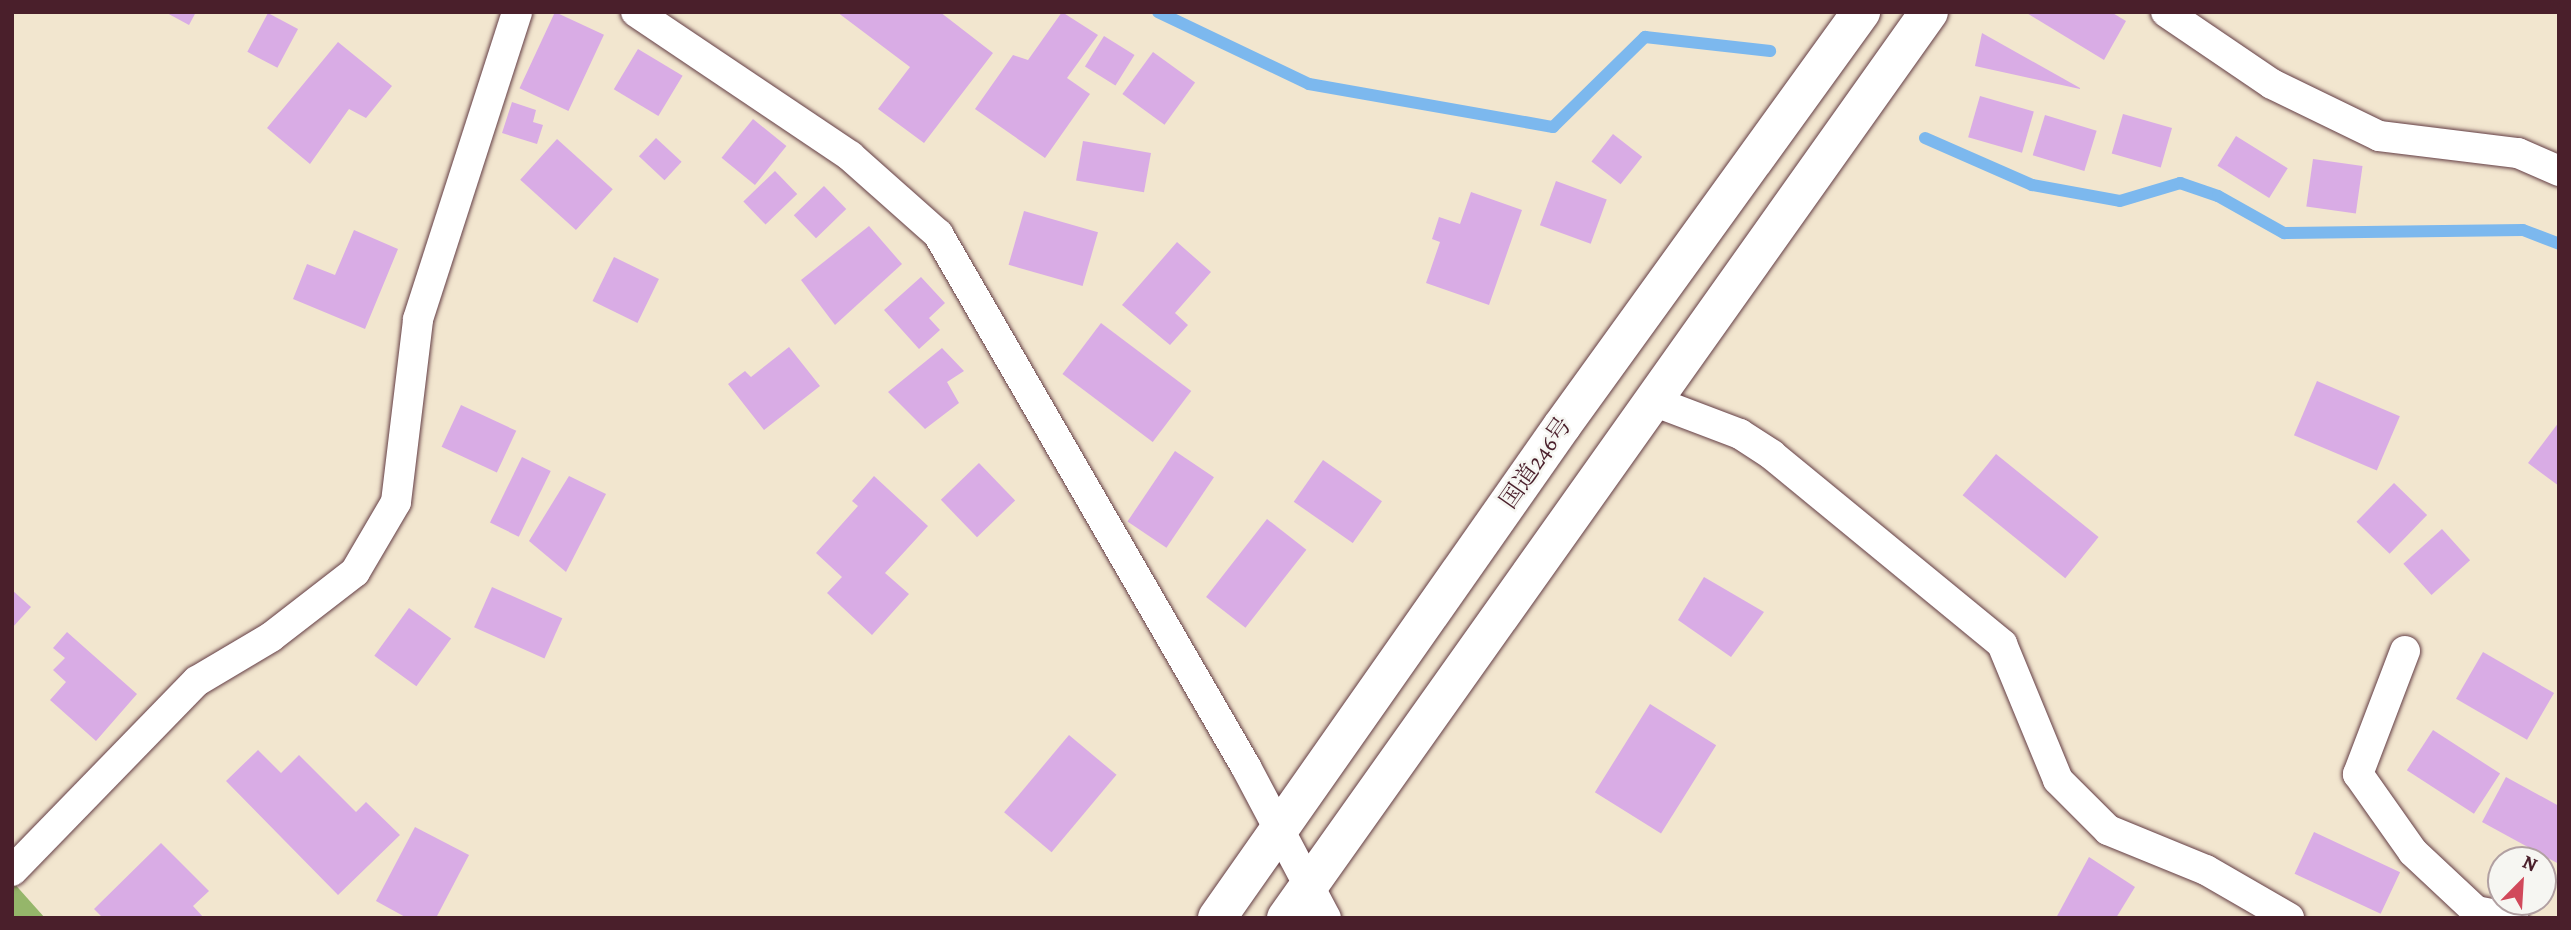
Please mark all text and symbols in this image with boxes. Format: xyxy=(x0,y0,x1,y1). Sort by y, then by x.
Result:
street label: 国道246号 xyxy=(1494,412,1578,514)
north arrow xyxy=(2487,846,2557,916)
text: N xyxy=(2518,849,2541,878)

